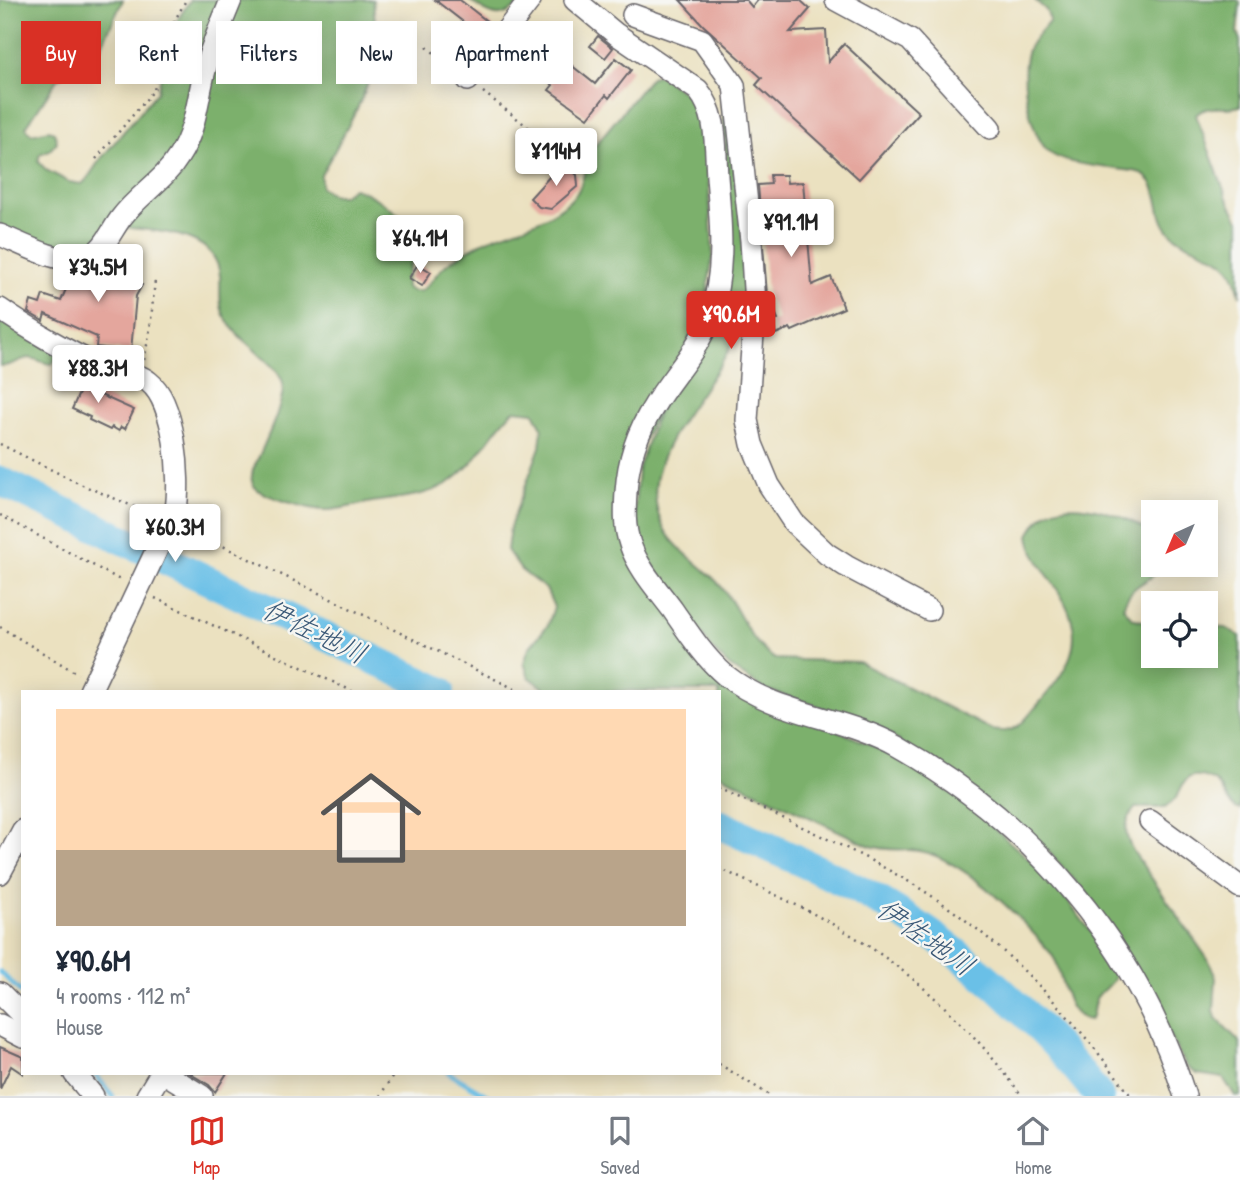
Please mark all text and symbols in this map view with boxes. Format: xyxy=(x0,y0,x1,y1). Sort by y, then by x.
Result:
chip: Buy xyxy=(21,21,101,84)
chip: Rent xyxy=(115,21,202,84)
chip: Filters xyxy=(216,21,322,84)
chip: New xyxy=(336,21,417,84)
chip: Apartment xyxy=(431,21,573,84)
pin: ¥114M xyxy=(507,128,605,188)
text: ¥114M xyxy=(531,135,581,166)
pin: ¥91.1M xyxy=(734,200,848,259)
text: ¥91.1M xyxy=(764,206,818,237)
pin: ¥64.1M xyxy=(363,216,477,275)
text: ¥64.1M xyxy=(392,222,448,253)
pin: ¥34.5M xyxy=(41,244,155,304)
text: ¥34.5M xyxy=(69,251,127,282)
pin: ¥90.6M xyxy=(674,292,788,351)
text: ¥90.6M xyxy=(702,298,760,329)
pin: ¥88.3M xyxy=(41,346,155,405)
text: ¥88.3M xyxy=(68,352,128,383)
north arrow xyxy=(1141,500,1218,578)
map controls xyxy=(1141,500,1218,668)
pin: ¥60.3M xyxy=(118,504,232,564)
text: ¥60.3M xyxy=(145,511,205,542)
water label: 伊佐地川 xyxy=(256,589,374,673)
button: locate xyxy=(1141,591,1218,668)
icon: home xyxy=(308,755,434,881)
water label: 伊佐地川 xyxy=(869,889,983,985)
text: ¥90.6M xyxy=(56,940,131,980)
text: 4 rooms · 112 m² xyxy=(56,980,191,1011)
text: House xyxy=(56,1011,103,1042)
tab: Map xyxy=(188,1112,226,1180)
tab: Saved xyxy=(601,1112,639,1180)
tab: Home xyxy=(1014,1112,1052,1180)

